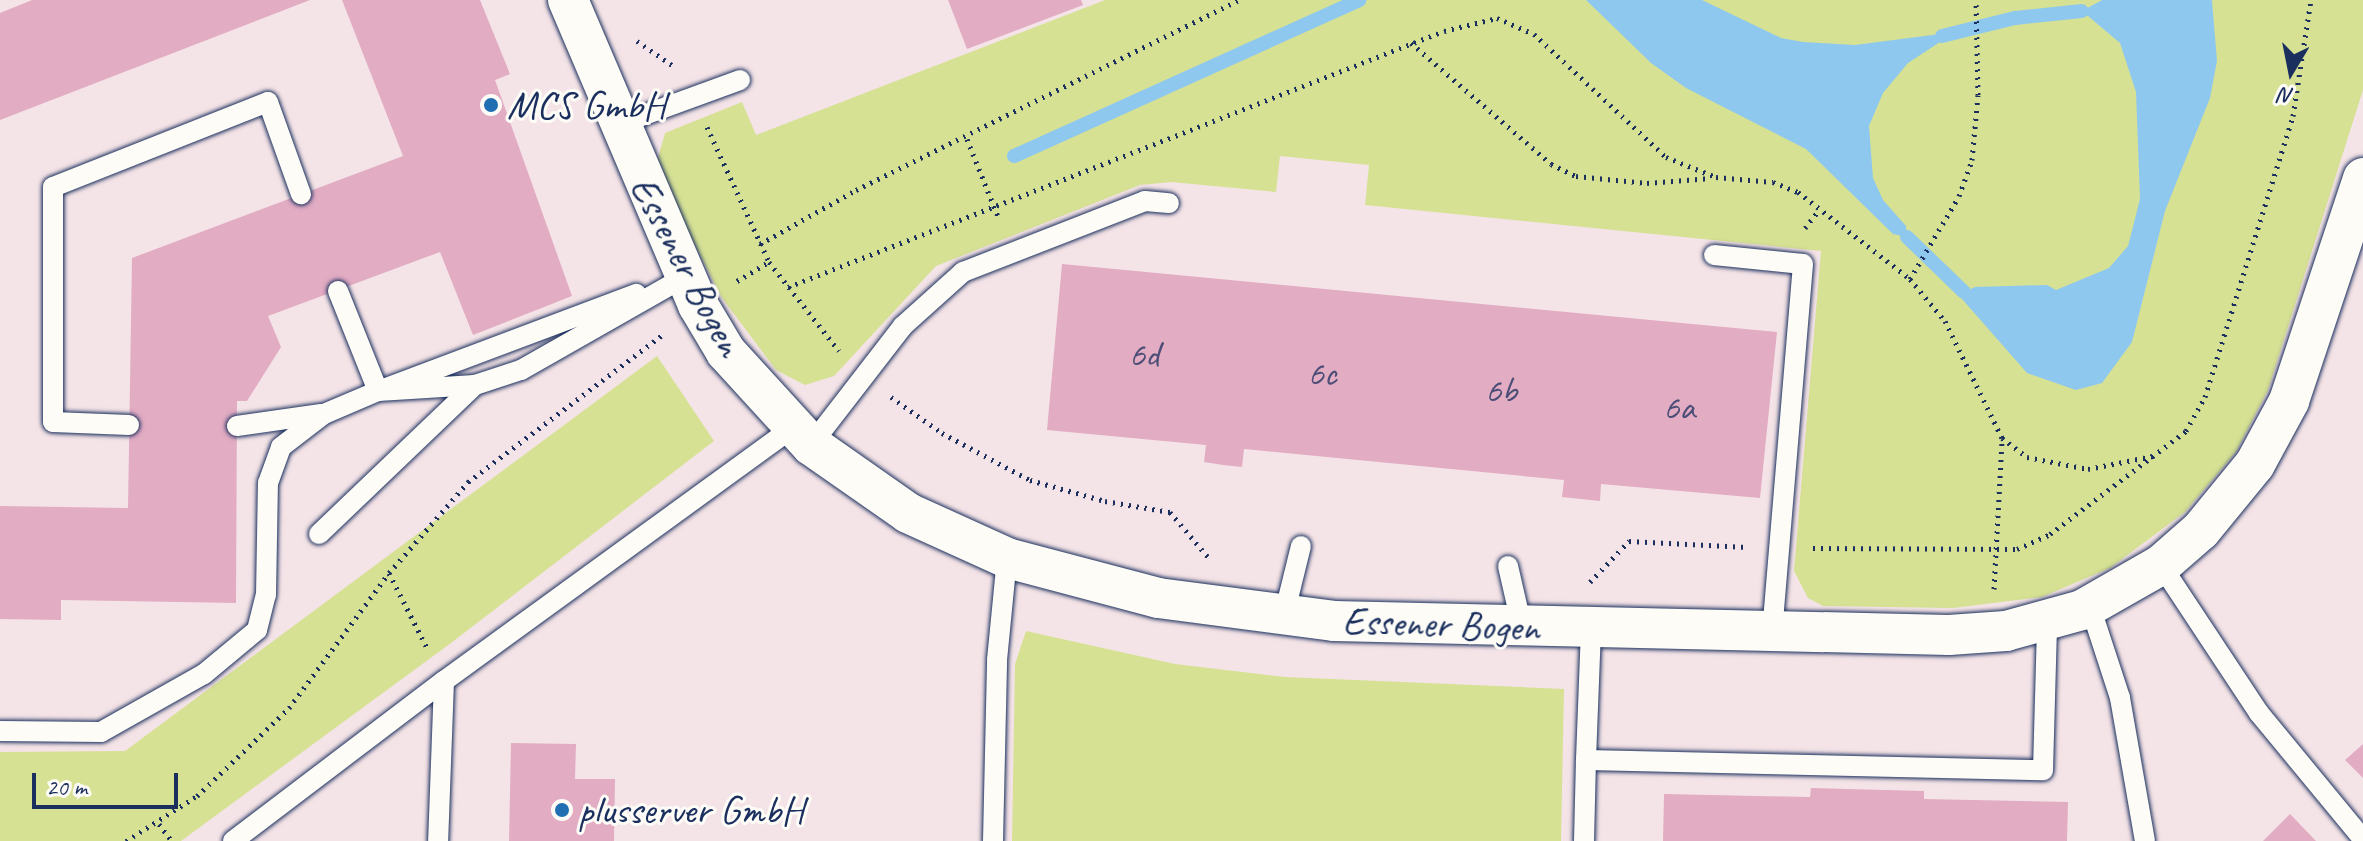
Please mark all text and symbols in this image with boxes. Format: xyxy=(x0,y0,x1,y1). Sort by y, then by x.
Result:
north arrow xyxy=(2251,32,2331,112)
place label: MCS GmbH xyxy=(507,81,665,129)
text: N xyxy=(2278,81,2296,111)
marker: MCS GmbH xyxy=(482,96,500,114)
street label: Essener Bogen xyxy=(620,168,754,364)
house number: 6d xyxy=(1129,333,1159,377)
house number: 6c xyxy=(1308,352,1336,396)
house number: 6b xyxy=(1485,369,1517,413)
house number: 6a xyxy=(1663,386,1695,430)
street label: Essener Bogen xyxy=(1342,597,1540,651)
scale bar xyxy=(36,757,182,807)
text: 20 m xyxy=(46,772,87,802)
place label: plusserver GmbH xyxy=(578,786,802,834)
marker: plusserver GmbH xyxy=(553,801,571,819)

